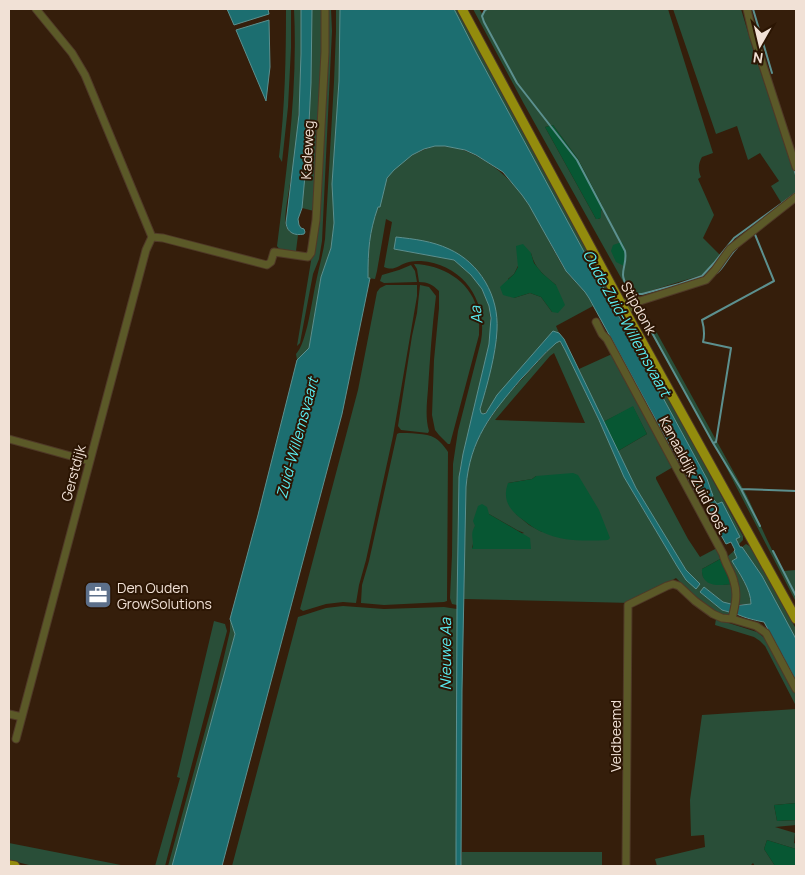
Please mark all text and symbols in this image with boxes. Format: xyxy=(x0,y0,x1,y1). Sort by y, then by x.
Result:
north arrow xyxy=(735,20,785,70)
text: N xyxy=(752,48,764,68)
street label: Kadeweg xyxy=(296,120,318,180)
water label: Oude Zuid-Willemsvaart xyxy=(578,246,677,402)
street label: Stipdonk xyxy=(617,278,662,339)
water label: Aa xyxy=(464,304,488,325)
water label: Zuid-Willemsvaart xyxy=(271,373,324,501)
street label: Kanaaldijk Zuid Oost xyxy=(655,413,733,537)
street label: Gerstdijk xyxy=(56,442,90,503)
place label: Den Ouden GrowSolutions xyxy=(117,578,212,613)
office icon: Den Ouden GrowSolutions xyxy=(83,580,113,610)
water label: Nieuwe Aa xyxy=(435,617,456,690)
street label: Veldbeemd xyxy=(606,700,625,772)

